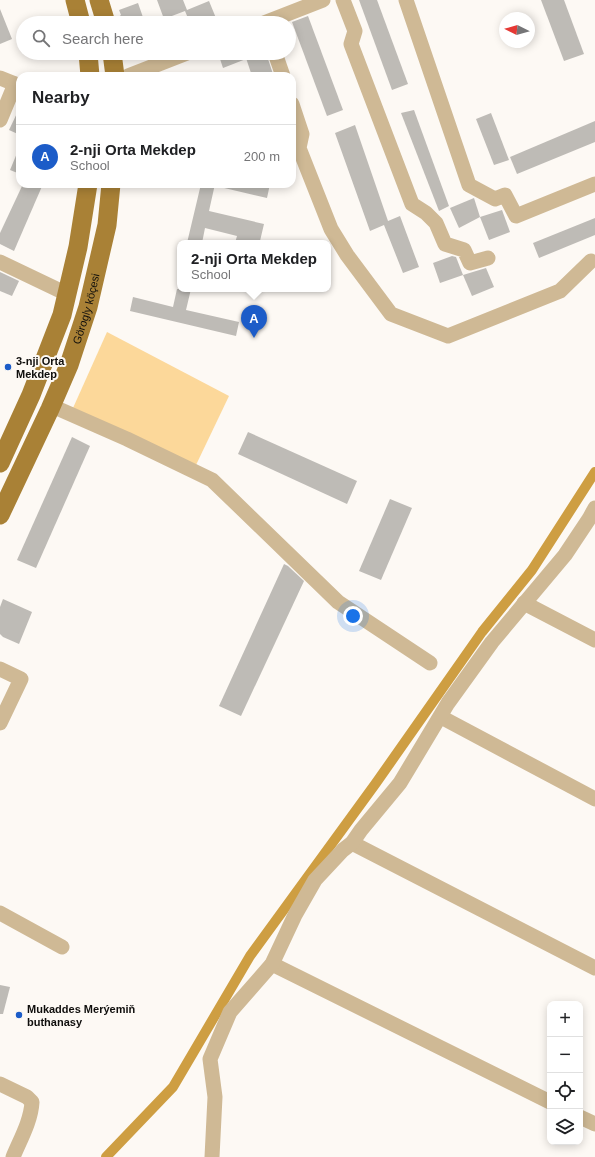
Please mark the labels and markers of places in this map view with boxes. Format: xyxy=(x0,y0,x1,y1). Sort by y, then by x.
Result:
pin: A xyxy=(241,305,267,338)
place label: 3-nji Orta Mekdep xyxy=(16,355,65,380)
marker: 3-nji Orta Mekdep xyxy=(3,362,13,372)
place label: Mukaddes Merýemiň buthanasy xyxy=(27,1003,135,1028)
marker: Mukaddes Merýemiň buthanasy xyxy=(14,1010,24,1020)

